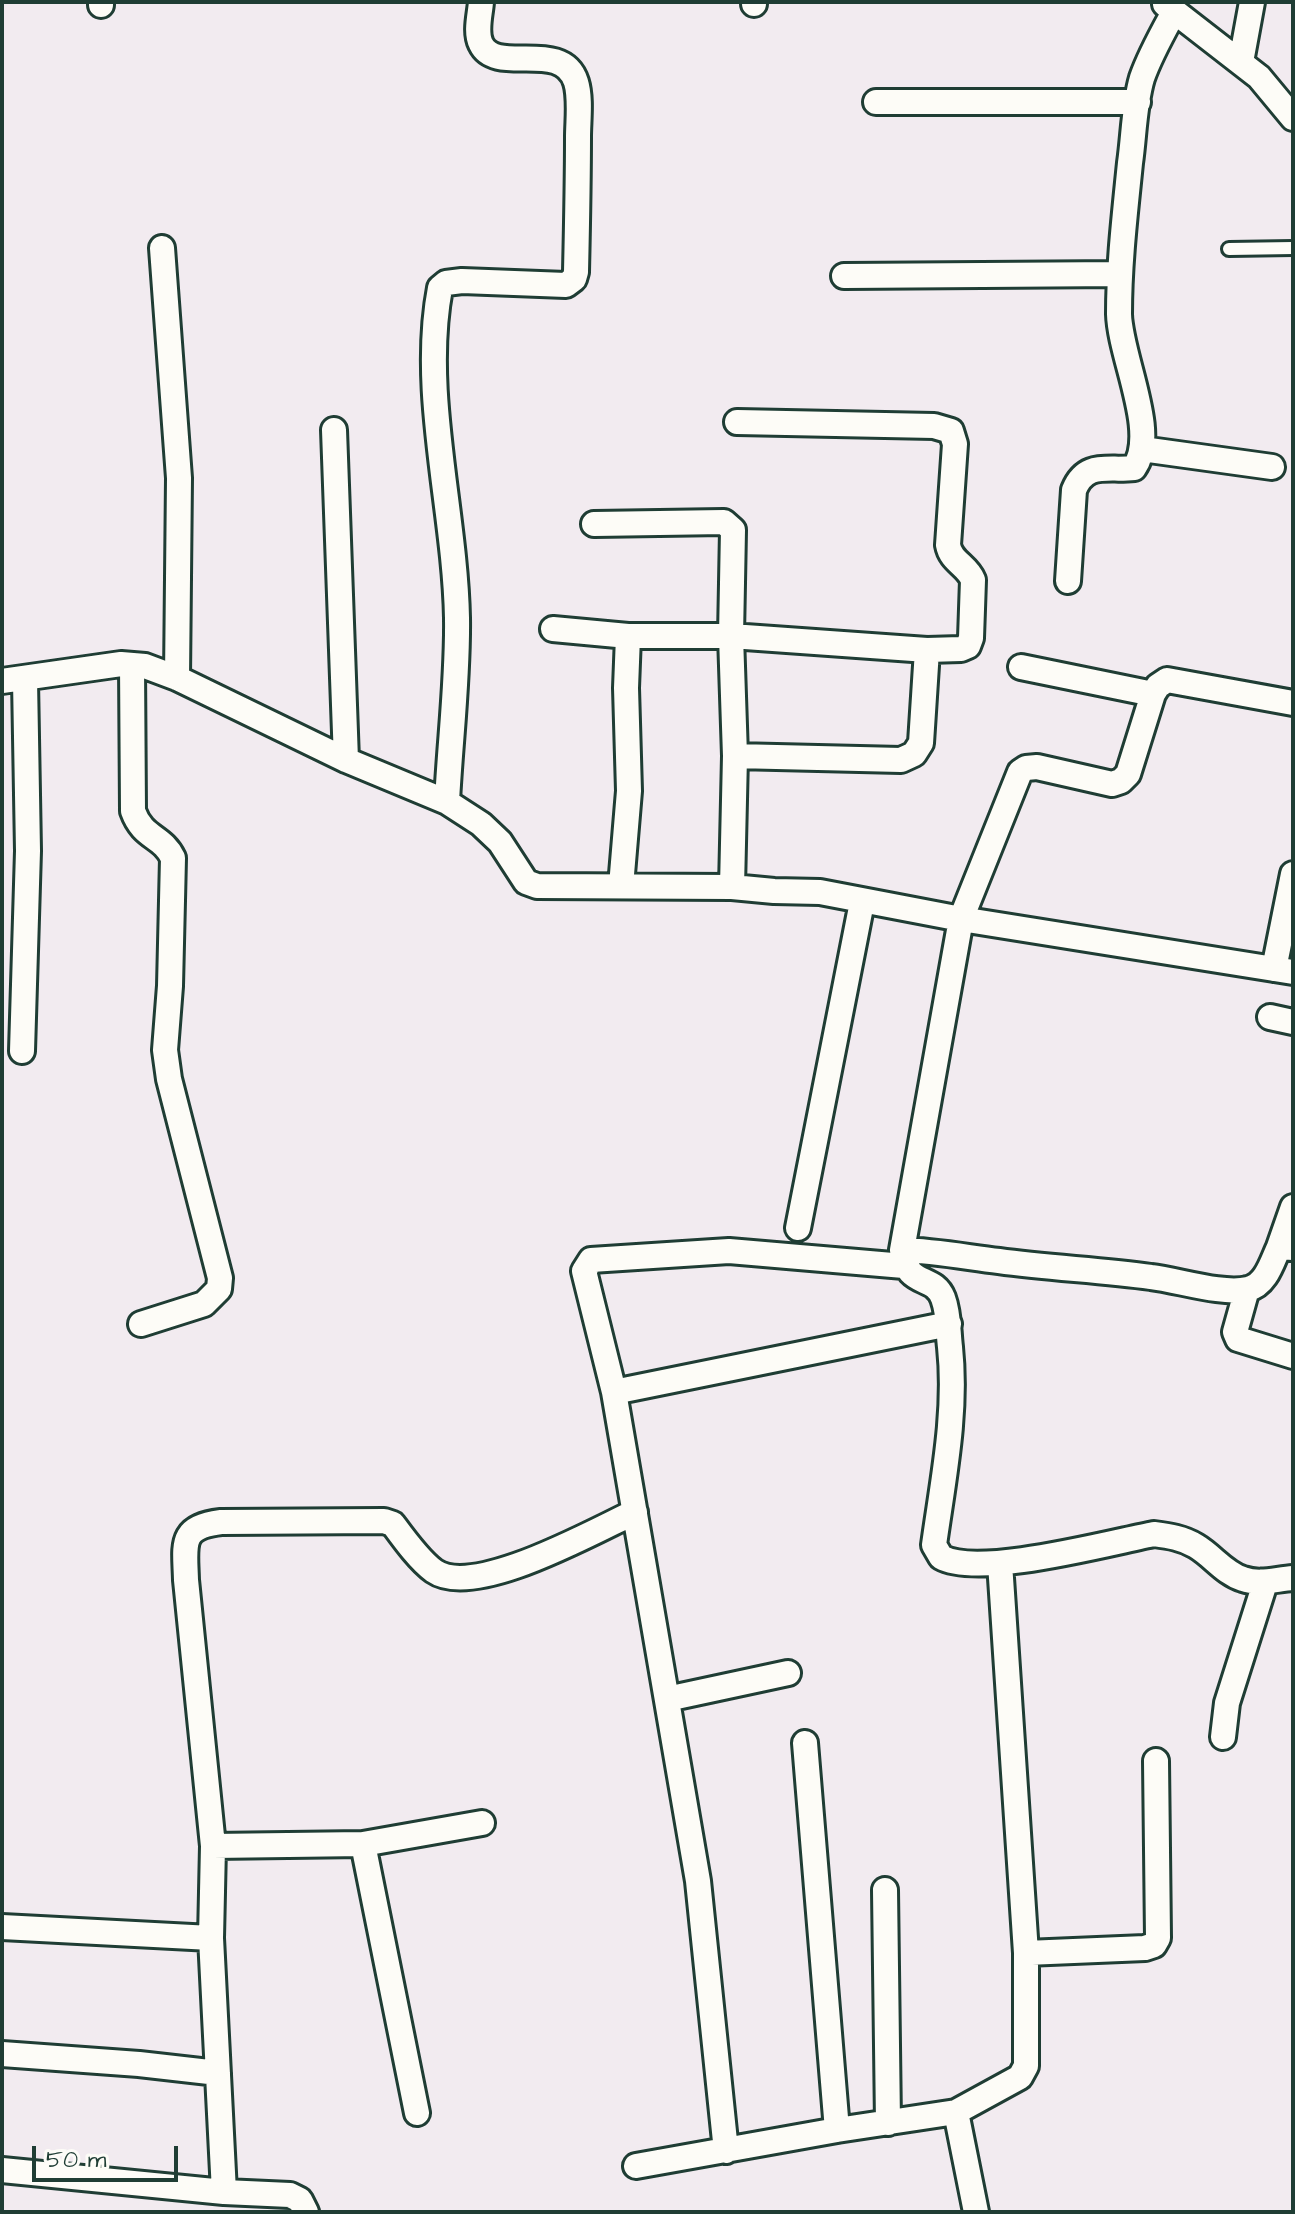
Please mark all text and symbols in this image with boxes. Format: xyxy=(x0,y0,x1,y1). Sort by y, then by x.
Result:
scale bar xyxy=(36,2130,182,2180)
text: 50 m xyxy=(46,2143,106,2177)

